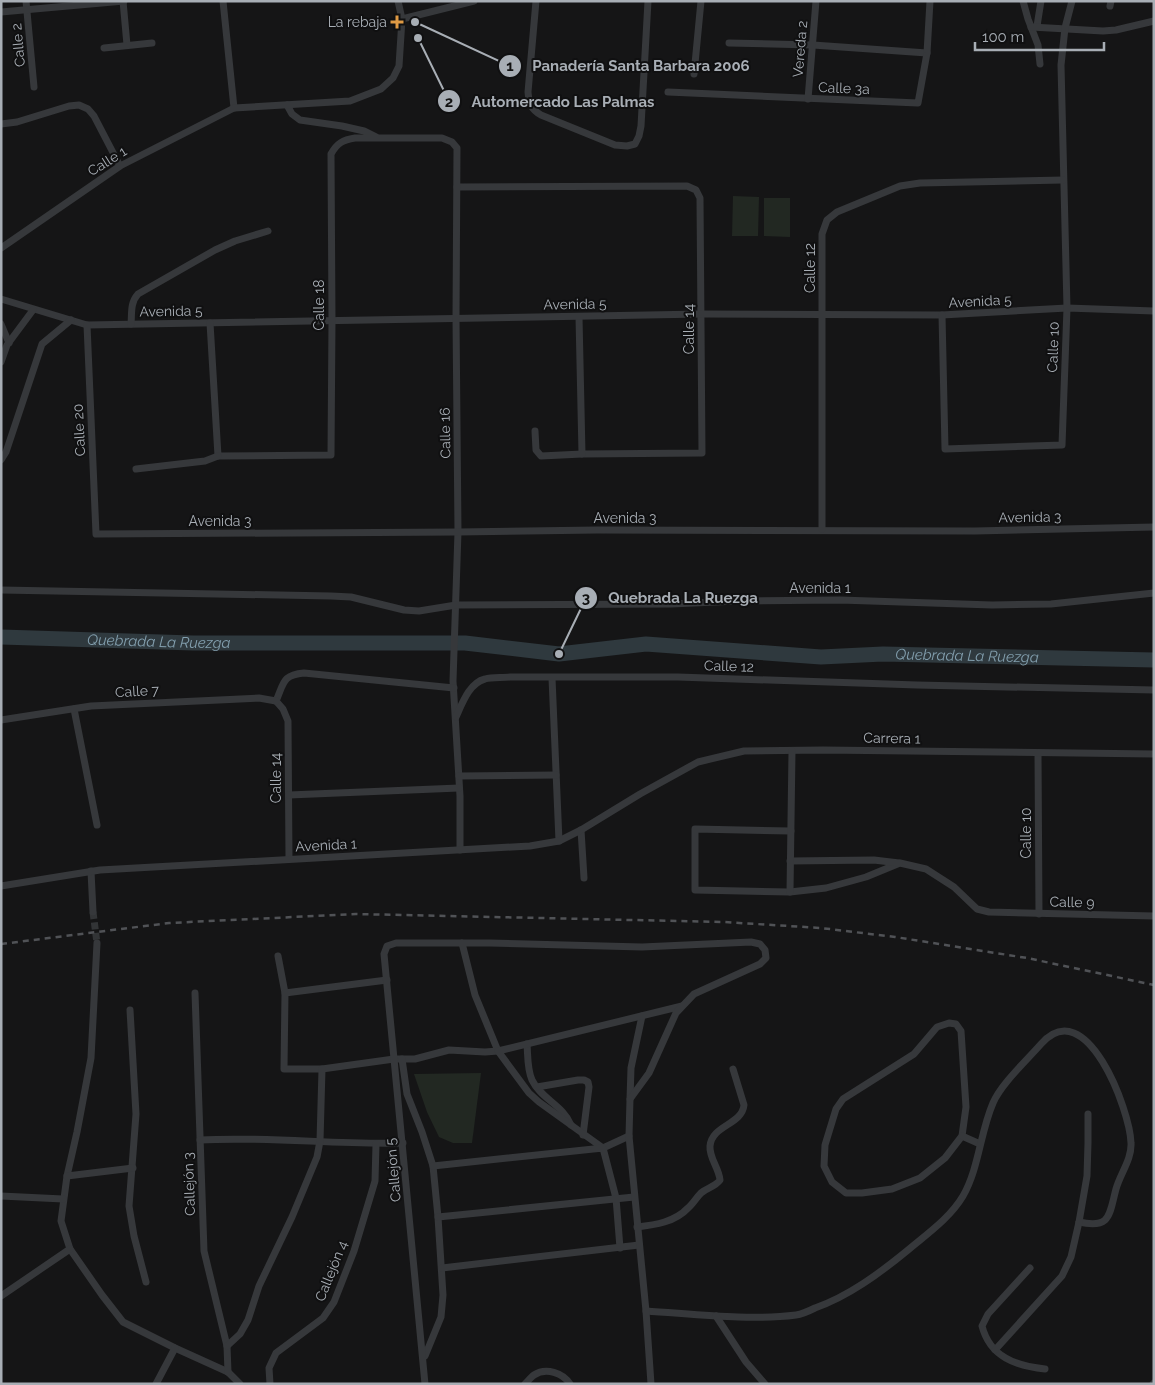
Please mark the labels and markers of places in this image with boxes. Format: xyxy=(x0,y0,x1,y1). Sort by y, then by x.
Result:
place label: La rebaja xyxy=(328,14,387,30)
marker: La rebaja xyxy=(391,16,403,28)
callout: Panadería Santa Barbara 2006 xyxy=(497,51,760,81)
callout: Automercado Las Palmas xyxy=(436,86,664,116)
callout: Quebrada La Ruezga xyxy=(574,583,768,613)

